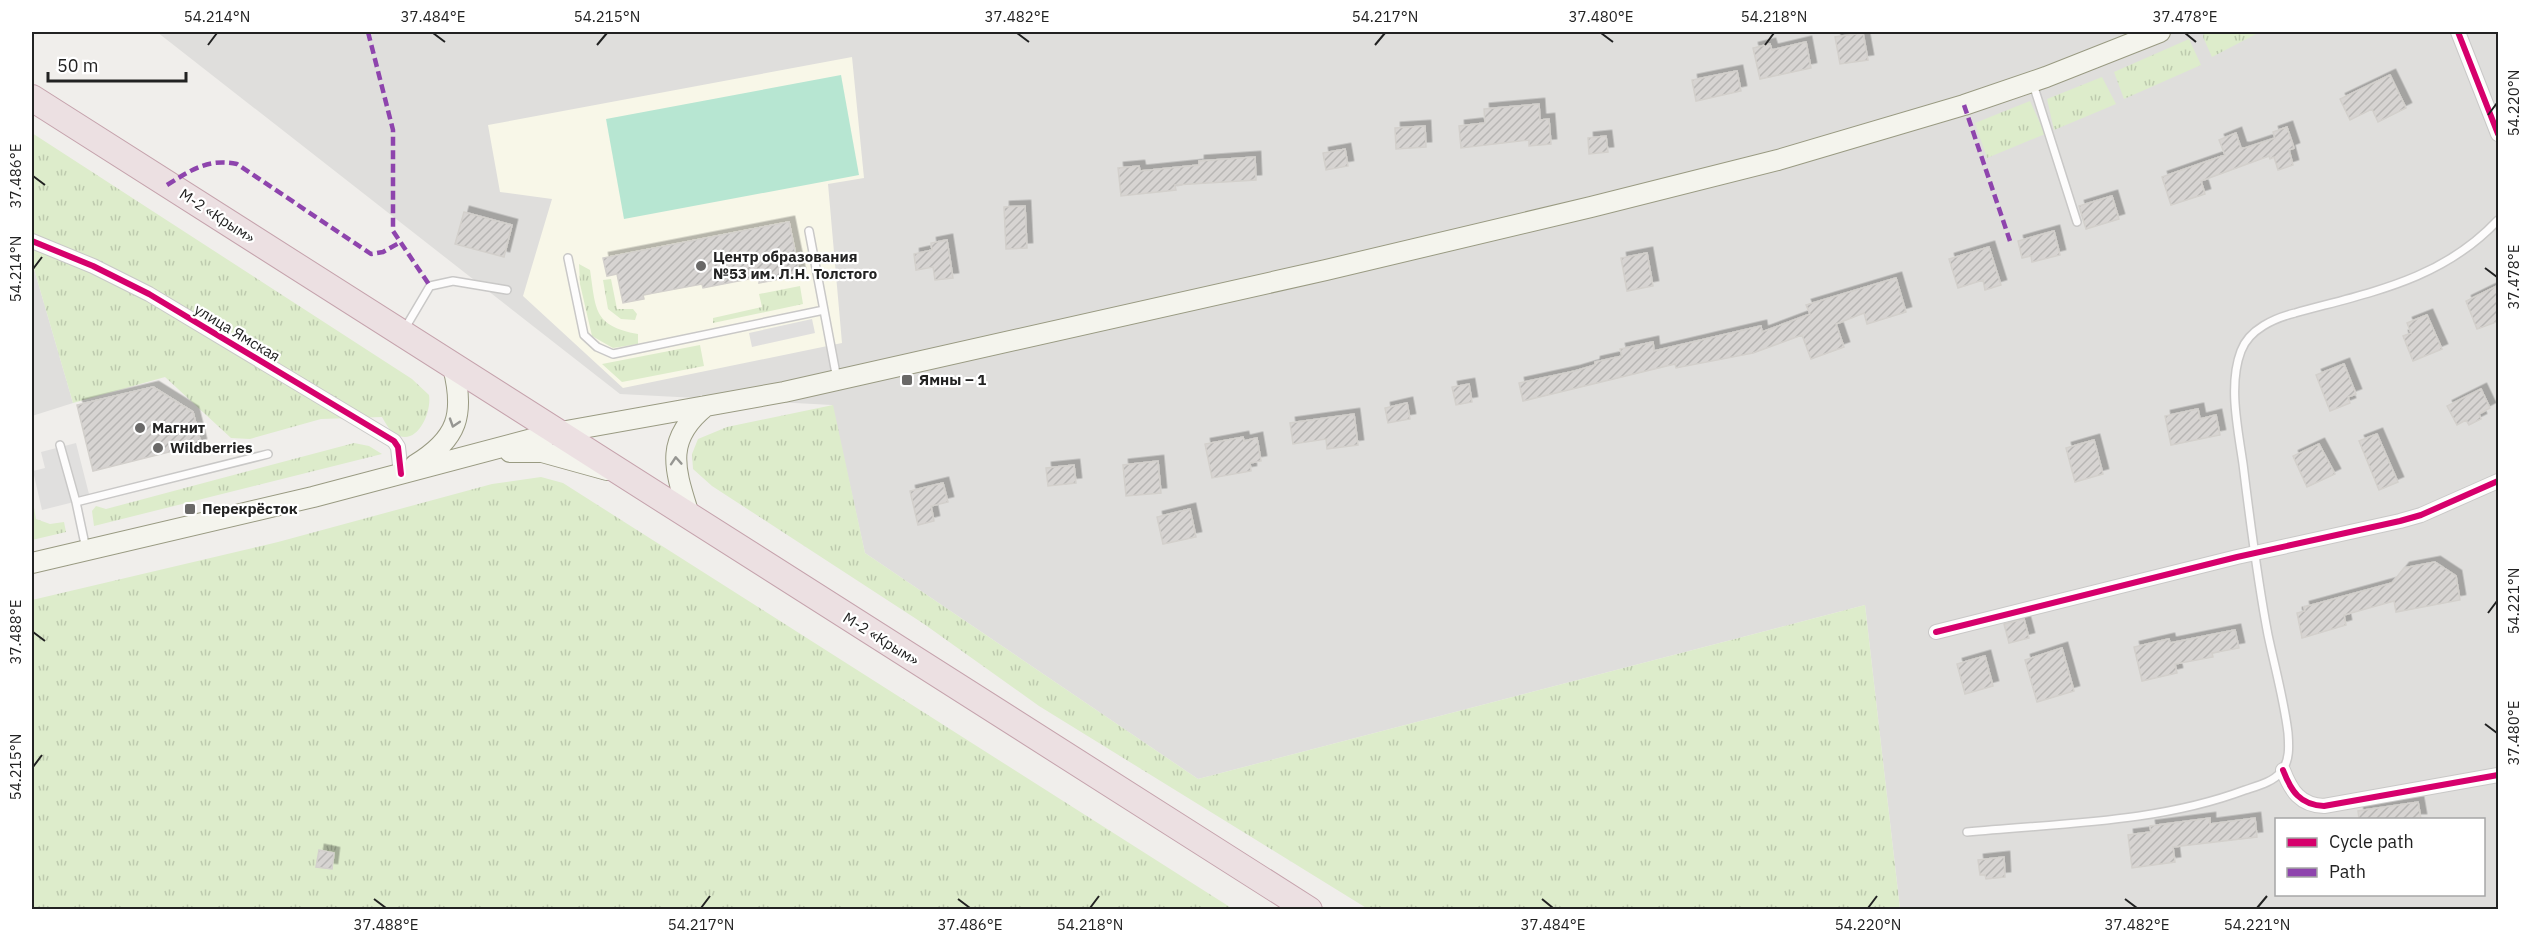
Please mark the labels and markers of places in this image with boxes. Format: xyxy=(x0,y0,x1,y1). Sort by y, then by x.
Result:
place label: Центр образования №53 им. Л.Н. Толстого xyxy=(713,247,877,283)
marker: Центр образования №53 им. Л.Н. Толстого xyxy=(694,259,708,273)
place label: Ямны – 1 xyxy=(919,370,986,389)
marker: Ямны – 1 xyxy=(900,373,914,387)
place label: Магнит xyxy=(152,418,206,437)
marker: Магнит xyxy=(133,421,147,435)
place label: Wildberries xyxy=(170,438,253,457)
marker: Wildberries xyxy=(151,441,165,455)
place label: Перекрёсток xyxy=(202,499,298,518)
marker: Перекрёсток xyxy=(183,502,197,516)

